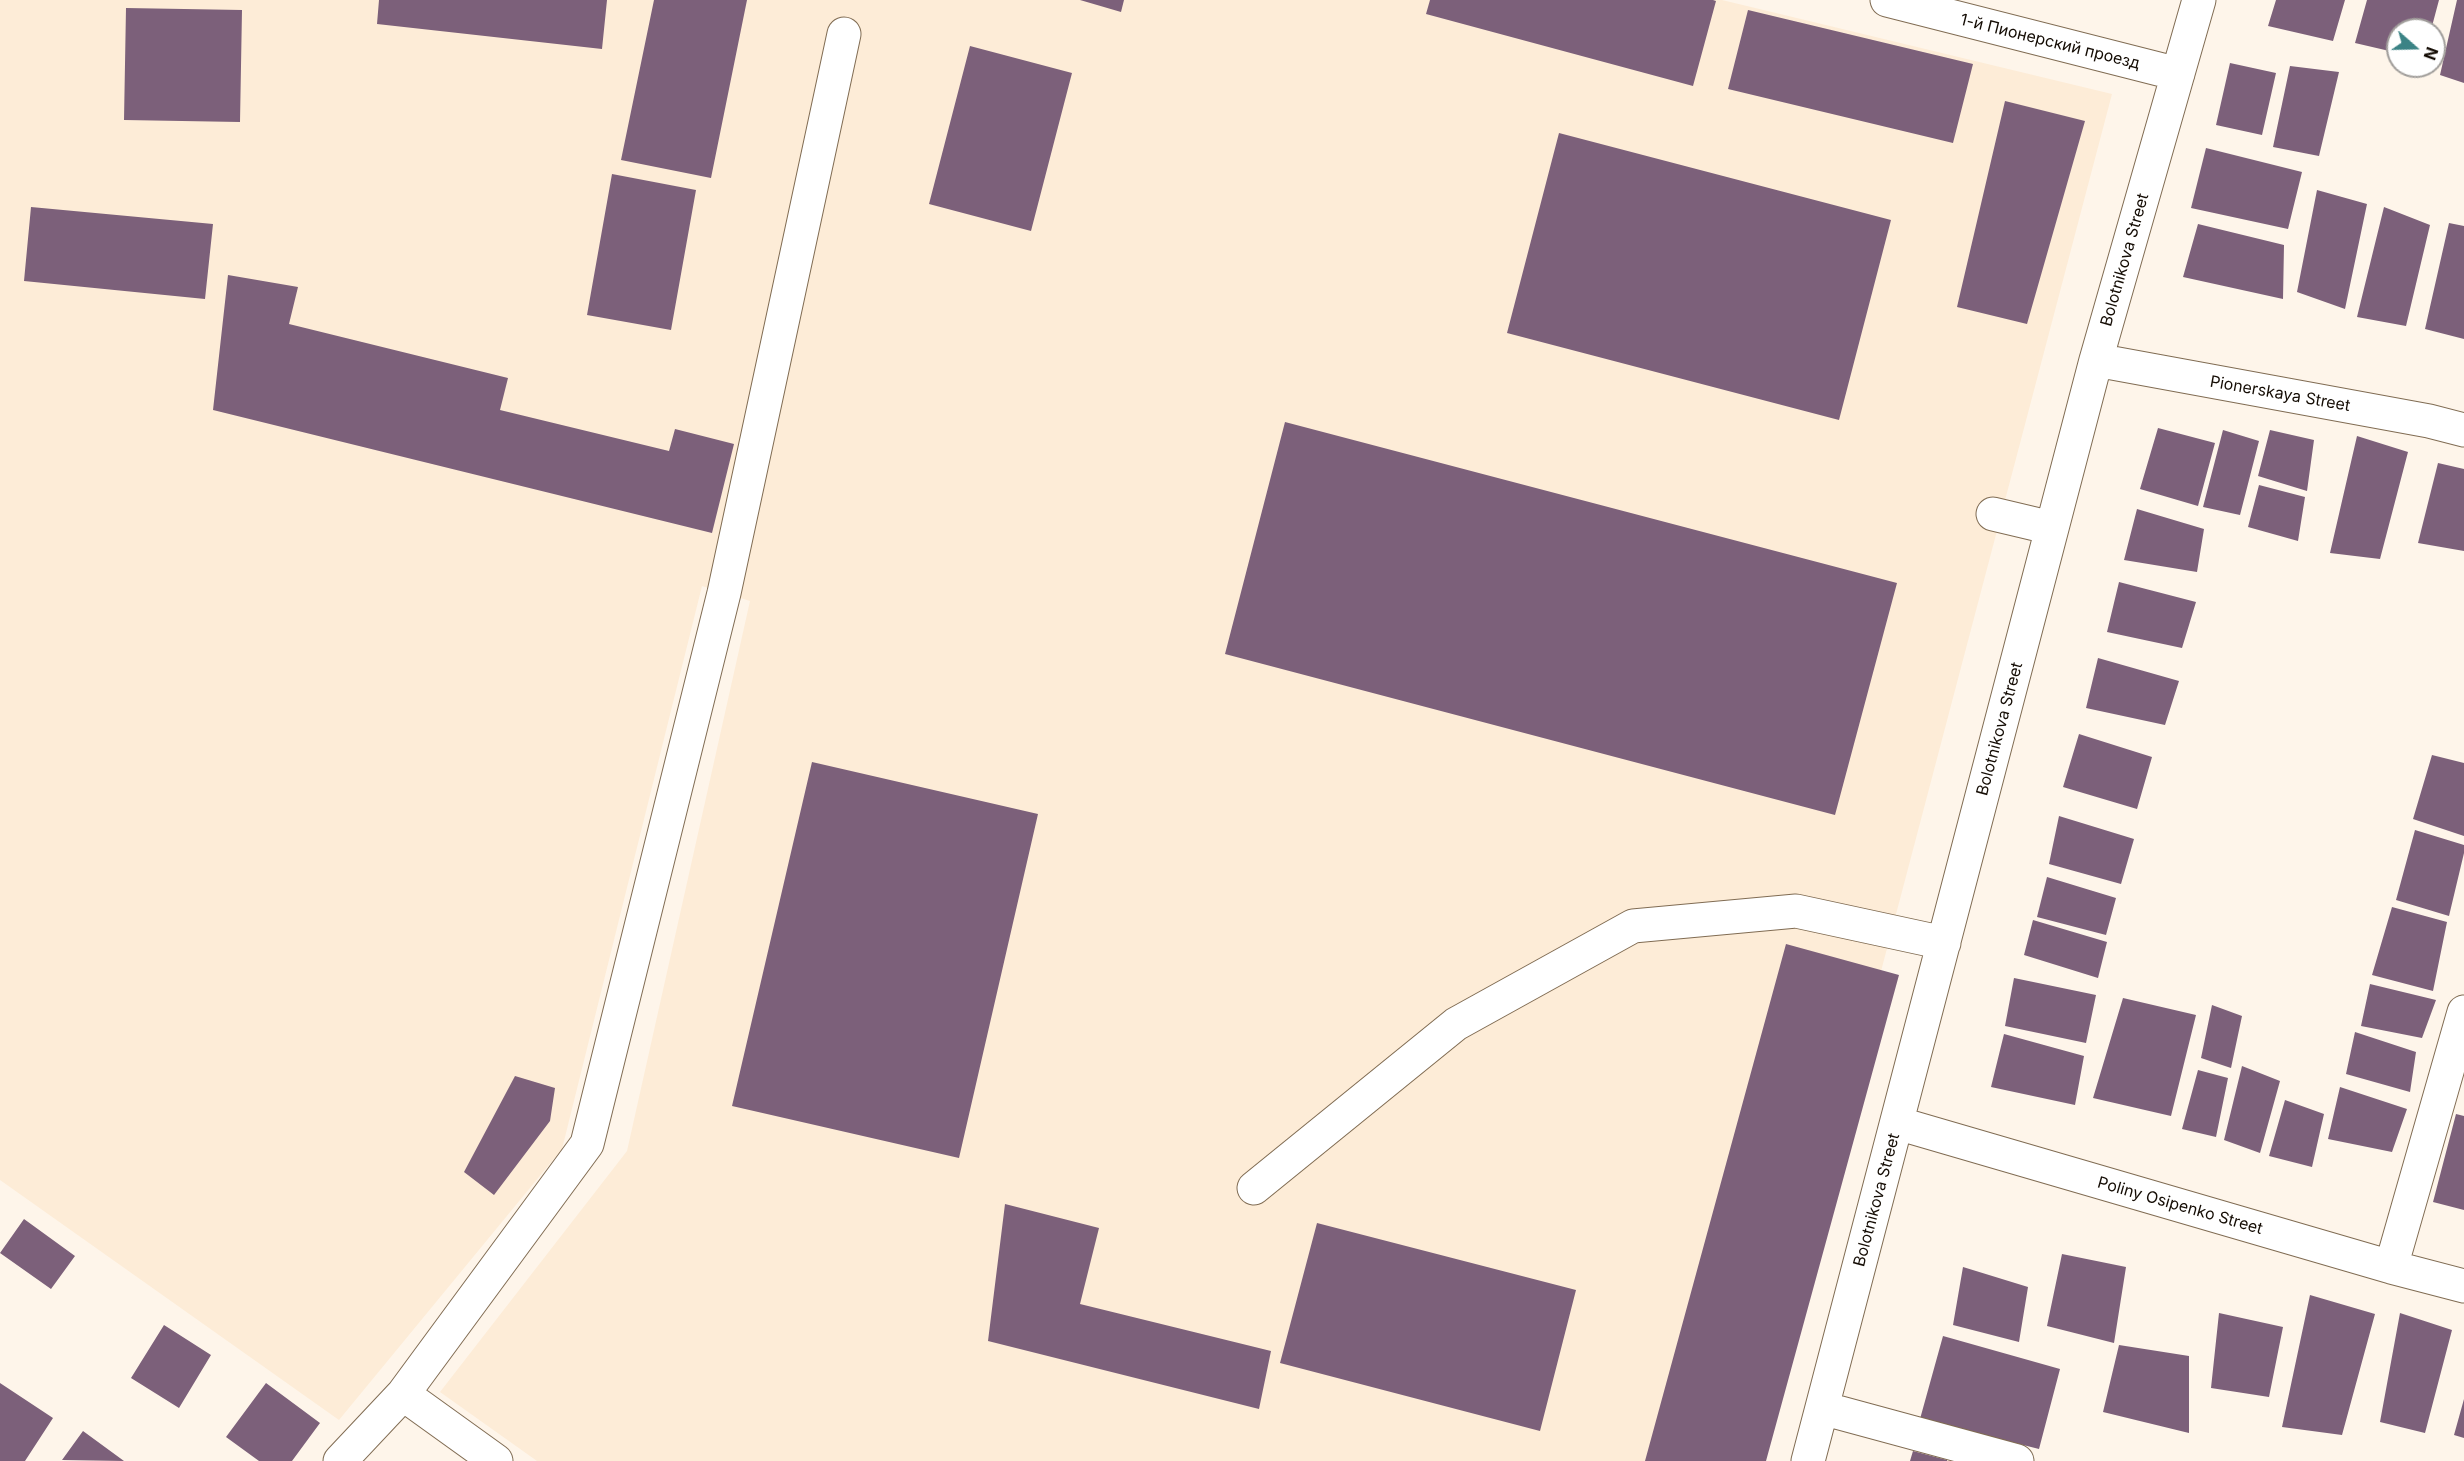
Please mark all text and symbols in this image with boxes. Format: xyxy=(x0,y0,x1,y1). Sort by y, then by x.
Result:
street label: 1-й Пионерский проезд xyxy=(1958,10,2142,74)
north arrow xyxy=(2386,18,2446,78)
text: N xyxy=(2420,44,2443,63)
street label: Bolotnikova Street xyxy=(2097,191,2153,329)
street label: Pionerskaya Street xyxy=(2208,372,2352,416)
street label: Bolotnikova Street xyxy=(1973,660,2027,798)
street label: Bolotnikova Street xyxy=(1850,1131,1904,1269)
street label: Poliny Osipenko Street xyxy=(2095,1173,2265,1239)

